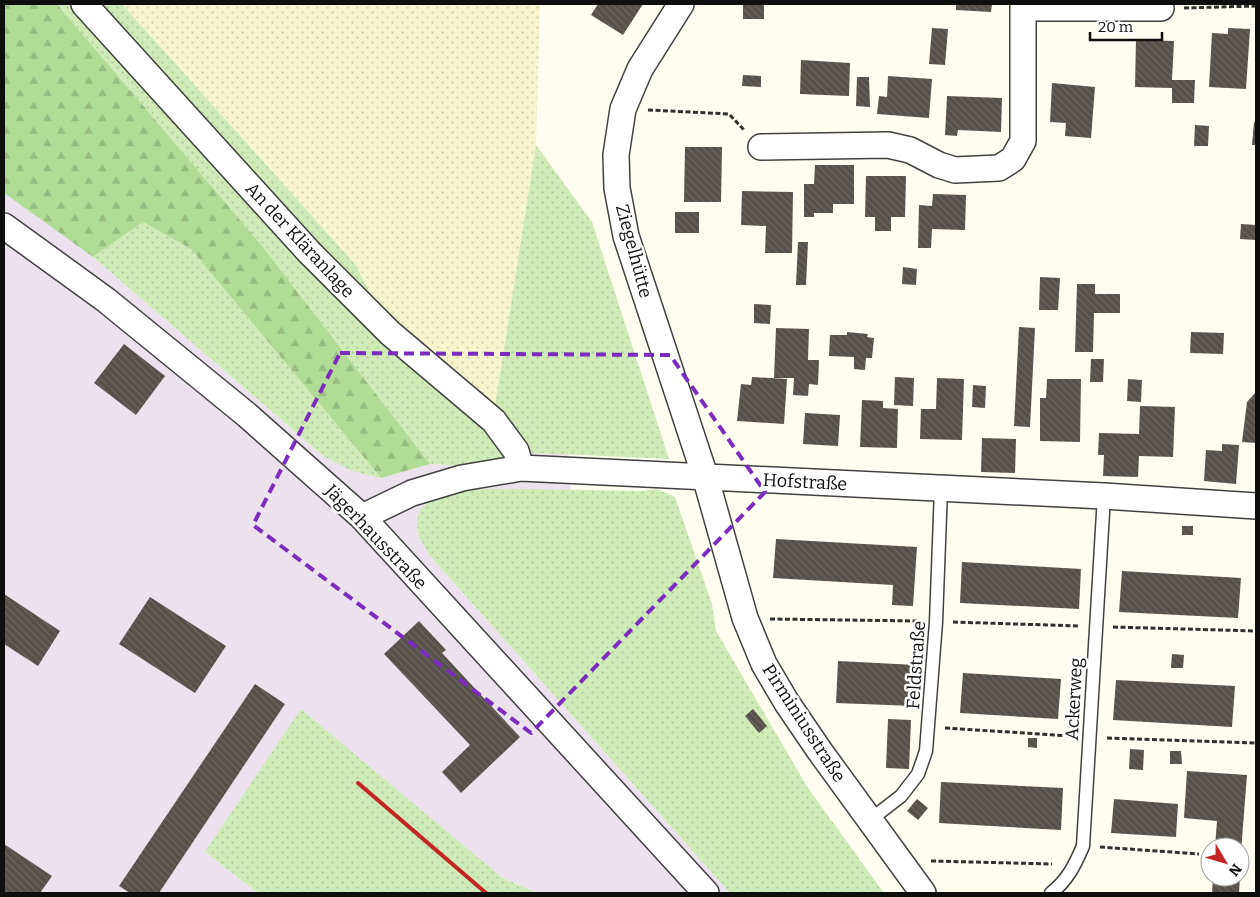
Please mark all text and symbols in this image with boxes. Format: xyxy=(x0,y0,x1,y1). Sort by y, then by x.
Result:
scale bar xyxy=(1090,10,1162,42)
text: 20 m xyxy=(1098,18,1134,36)
street label: An der Kläranlage xyxy=(241,178,359,302)
street label: Ziegelhütte xyxy=(611,202,657,300)
street label: Hofstraße xyxy=(762,469,848,495)
street label: Jägerhausstraße xyxy=(320,479,432,594)
street label: Feldstraße xyxy=(902,620,930,710)
street label: Ackerweg xyxy=(1061,657,1087,741)
street label: Pirminiusstraße xyxy=(758,660,850,786)
north arrow xyxy=(1200,837,1250,887)
text: N xyxy=(1225,860,1245,879)

